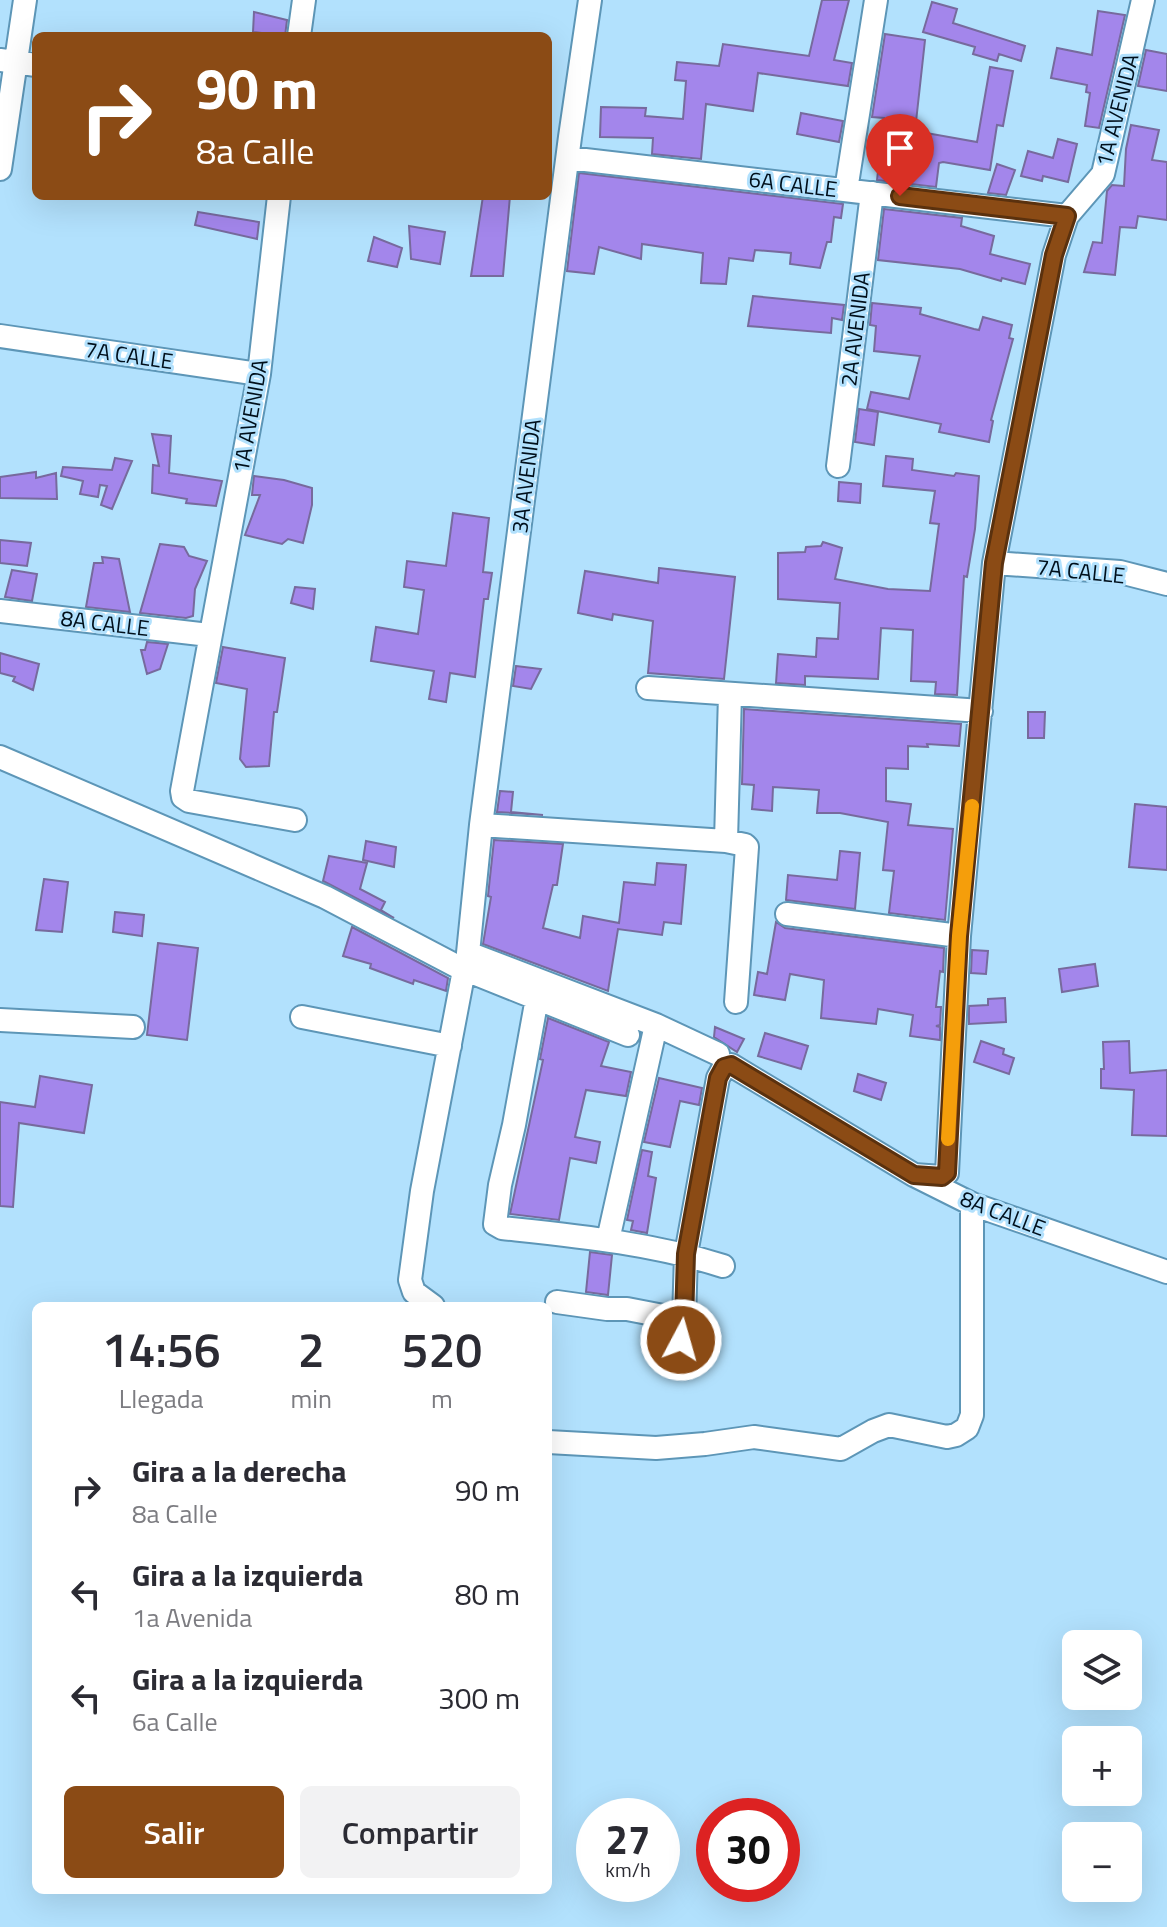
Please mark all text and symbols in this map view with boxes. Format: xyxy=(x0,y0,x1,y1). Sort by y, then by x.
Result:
text: 90 m xyxy=(196,46,318,131)
street label: 1A AVENIDA xyxy=(1087,50,1147,170)
icon: right xyxy=(64,64,168,168)
pin xyxy=(866,114,934,196)
text: 8a Calle xyxy=(196,123,315,178)
icon: arrive xyxy=(878,126,922,170)
street label: 6A CALLE xyxy=(747,162,839,206)
street label: 2A AVENIDA xyxy=(831,270,879,388)
street label: 7A CALLE xyxy=(83,332,175,378)
street label: 1A AVENIDA xyxy=(223,356,277,476)
street label: 3A AVENIDA xyxy=(502,417,550,535)
street label: 7A CALLE xyxy=(1035,549,1127,593)
street label: 8A CALLE xyxy=(59,601,151,645)
street label: 8A CALLE xyxy=(956,1181,1050,1245)
position arrow xyxy=(639,1298,723,1382)
text: 14:56 xyxy=(102,1313,221,1386)
text: 2 xyxy=(298,1313,325,1386)
text: 520 xyxy=(402,1313,482,1386)
text: Llegada xyxy=(119,1379,204,1418)
text: min xyxy=(290,1379,332,1418)
text: m xyxy=(431,1379,453,1418)
text: Gira a la derecha xyxy=(132,1448,347,1494)
text: 90 m xyxy=(455,1467,520,1513)
icon: right xyxy=(64,1468,108,1512)
text: 8a Calle xyxy=(132,1494,218,1533)
text: Gira a la izquierda xyxy=(132,1552,363,1598)
text: 80 m xyxy=(455,1571,520,1617)
icon: left xyxy=(64,1572,108,1616)
text: 1a Avenida xyxy=(132,1598,252,1637)
map controls xyxy=(1062,1630,1142,1902)
button: layers xyxy=(1062,1630,1142,1710)
text: Gira a la izquierda xyxy=(132,1656,363,1702)
text: 300 m xyxy=(438,1675,520,1721)
icon: left xyxy=(64,1676,108,1720)
text: 6a Calle xyxy=(132,1702,218,1741)
button: + xyxy=(1062,1726,1142,1806)
button: Salir xyxy=(64,1786,284,1878)
button: Compartir xyxy=(300,1786,520,1878)
speed limit sign: 30 xyxy=(696,1798,800,1902)
text: 27 xyxy=(606,1809,650,1870)
button: − xyxy=(1062,1822,1142,1902)
text: km/h xyxy=(605,1854,651,1885)

